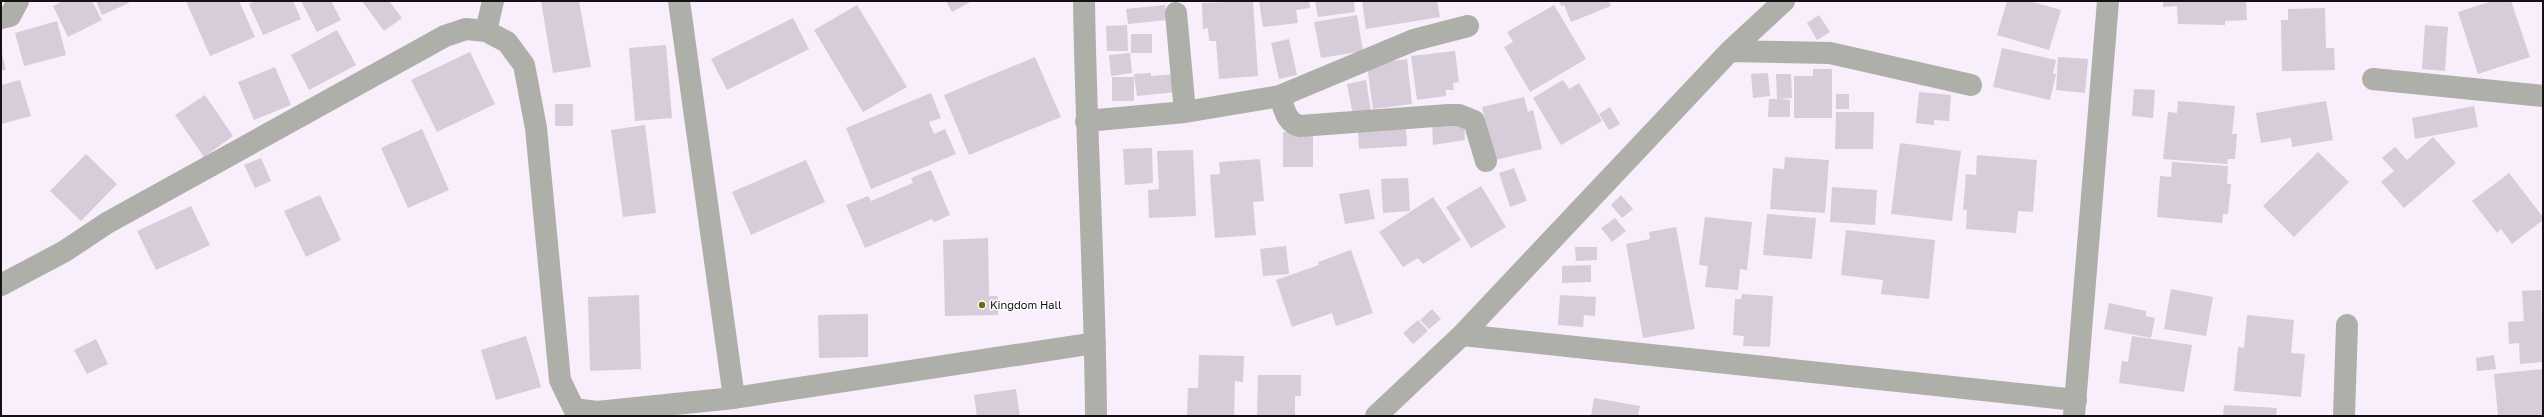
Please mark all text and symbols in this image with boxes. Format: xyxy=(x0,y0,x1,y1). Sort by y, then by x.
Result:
place label: Kingdom Hall xyxy=(990,298,1062,311)
marker: Kingdom Hall xyxy=(977,300,987,310)

